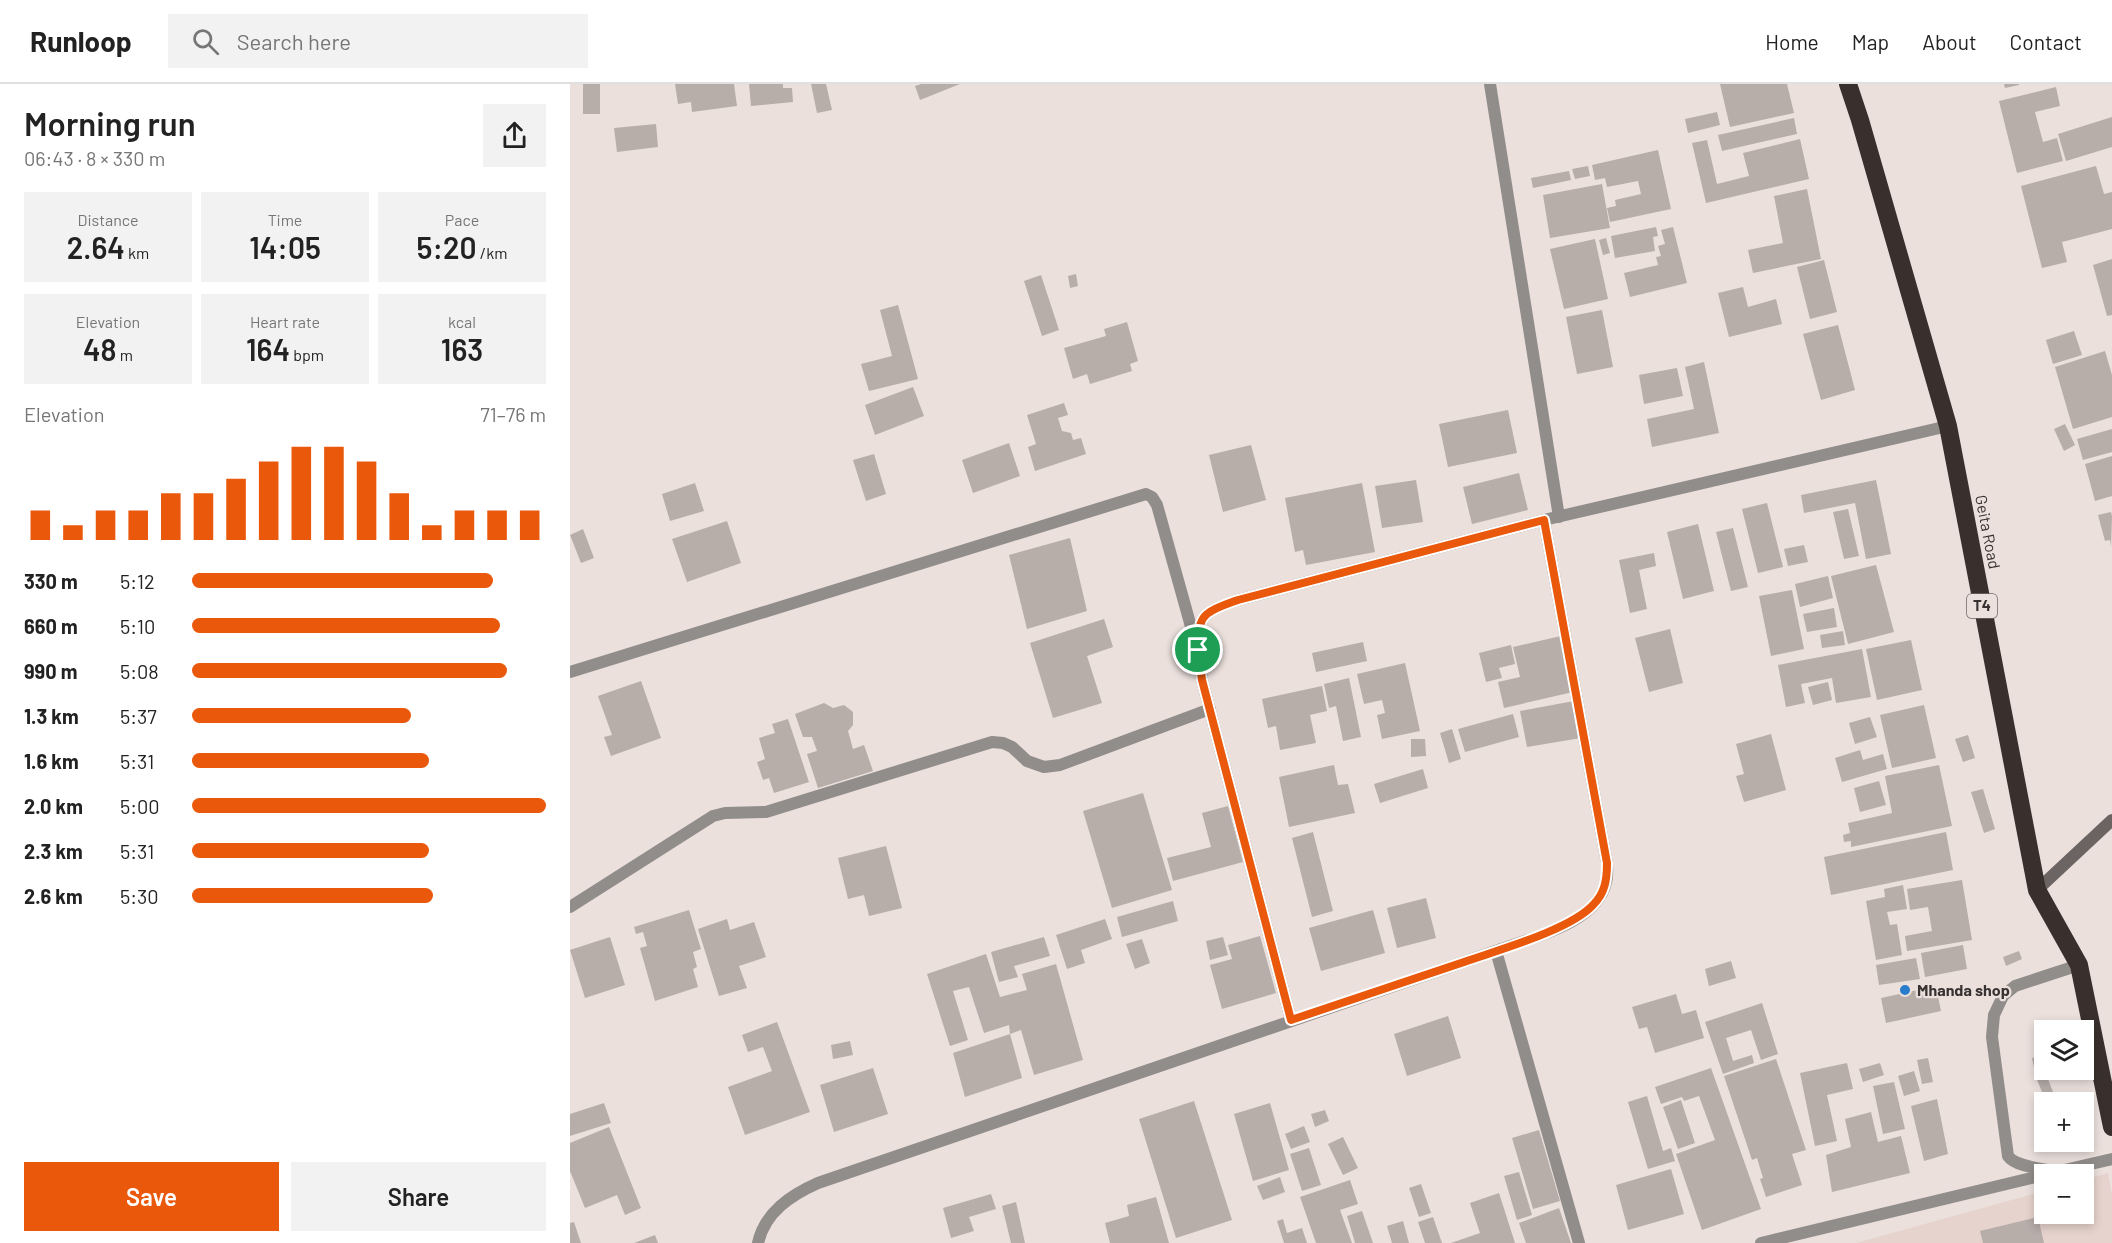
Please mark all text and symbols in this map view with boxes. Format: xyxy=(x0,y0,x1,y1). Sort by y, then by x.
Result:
search box xyxy=(168,14,588,68)
text: Runloop xyxy=(30,24,132,58)
icon: search xyxy=(189,25,222,58)
text: Search here xyxy=(237,28,351,54)
text: Home xyxy=(1765,29,1819,54)
text: Map xyxy=(1852,29,1889,54)
text: About xyxy=(1922,29,1977,54)
text: Contact xyxy=(2010,29,2082,54)
text: Morning run xyxy=(24,103,196,143)
button: share xyxy=(483,104,546,167)
text: 06:43 · 8 × 330 m xyxy=(24,146,165,170)
text: Distance xyxy=(78,210,138,229)
text: Time xyxy=(268,210,302,229)
text: Pace xyxy=(445,210,479,229)
text: 2.64 xyxy=(67,229,125,265)
text: 14:05 xyxy=(249,229,321,265)
text: 5:20 xyxy=(417,229,477,265)
text: km xyxy=(125,243,149,262)
text: /km xyxy=(477,243,507,262)
text: Elevation xyxy=(76,312,140,331)
text: Heart rate xyxy=(250,312,320,331)
text: kcal xyxy=(448,312,476,331)
text: 48 xyxy=(83,331,117,367)
text: 164 xyxy=(246,331,290,367)
text: 163 xyxy=(441,331,483,367)
text: m xyxy=(117,345,133,364)
text: bpm xyxy=(290,345,324,364)
text: Elevation xyxy=(24,402,105,426)
text: 71–76 m xyxy=(480,402,546,426)
street label: Geita Road xyxy=(1972,493,2005,571)
text: 330 m xyxy=(24,569,78,593)
text: 5:12 xyxy=(120,569,155,593)
road number: T4 xyxy=(1967,594,1997,618)
text: 660 m xyxy=(24,614,78,638)
text: 5:10 xyxy=(120,614,155,638)
pin xyxy=(1172,624,1223,675)
icon: arrive xyxy=(1181,633,1214,666)
text: 990 m xyxy=(24,659,77,683)
text: 5:08 xyxy=(120,659,159,683)
text: 1.3 km xyxy=(24,704,79,728)
text: 5:37 xyxy=(120,704,157,728)
text: 1.6 km xyxy=(24,749,79,773)
text: 5:31 xyxy=(120,749,154,773)
text: 2.0 km xyxy=(24,794,83,818)
text: 5:00 xyxy=(120,794,160,818)
text: 2.3 km xyxy=(24,839,83,863)
text: 5:31 xyxy=(120,839,154,863)
text: 2.6 km xyxy=(24,884,83,908)
text: 5:30 xyxy=(120,884,159,908)
place label: Mhanda shop xyxy=(1917,980,2010,999)
marker: Mhanda shop xyxy=(1898,983,1912,997)
map controls xyxy=(2034,1020,2094,1224)
button: layers xyxy=(2034,1020,2094,1080)
button: + xyxy=(2034,1092,2094,1152)
button: Save xyxy=(24,1162,279,1231)
button: Share xyxy=(291,1162,546,1231)
button: − xyxy=(2034,1164,2094,1224)

